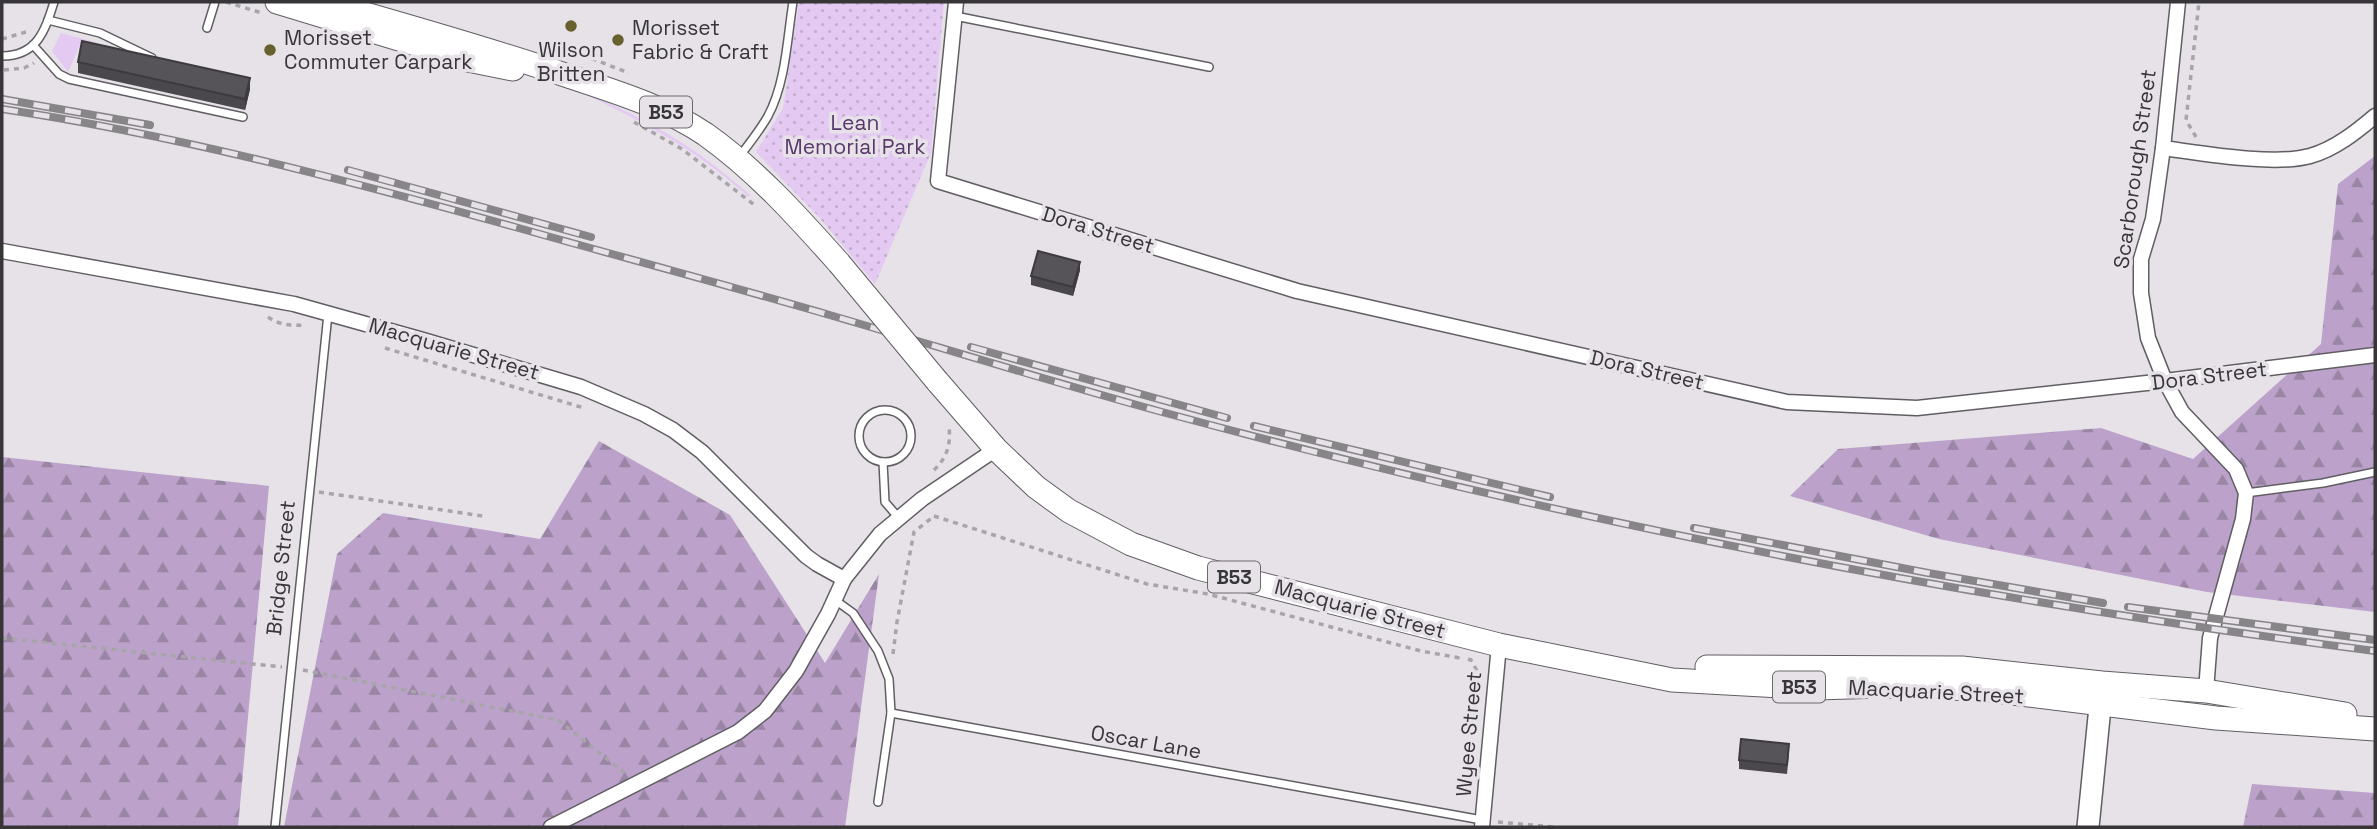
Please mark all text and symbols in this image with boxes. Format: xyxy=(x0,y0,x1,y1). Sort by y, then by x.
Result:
place label: Morisset Fabric & Craft xyxy=(632,14,769,65)
marker: Wilson Britten xyxy=(563,18,579,34)
place label: Morisset Commuter Carpark xyxy=(284,24,473,75)
marker: Morisset Fabric & Craft xyxy=(610,32,626,48)
place label: Wilson Britten xyxy=(537,36,605,87)
marker: Morisset Commuter Carpark xyxy=(262,42,278,58)
street label: Scarborough Street xyxy=(2107,67,2162,270)
road number: B53 xyxy=(640,96,692,128)
park label: Lean Memorial Park xyxy=(785,109,926,160)
street label: Dora Street xyxy=(1039,200,1158,259)
street label: Macquarie Street xyxy=(366,311,542,386)
street label: Dora Street xyxy=(1588,343,1707,396)
street label: Dora Street xyxy=(2150,355,2268,396)
street label: Bridge Street xyxy=(260,499,301,637)
road number: B53 xyxy=(1208,562,1260,592)
street label: Macquarie Street xyxy=(1272,573,1449,644)
street label: Wyee Street xyxy=(1450,670,1487,798)
road number: B53 xyxy=(1773,672,1825,702)
street label: Macquarie Street xyxy=(1847,673,2025,710)
street label: Oscar Lane xyxy=(1089,718,1204,765)

